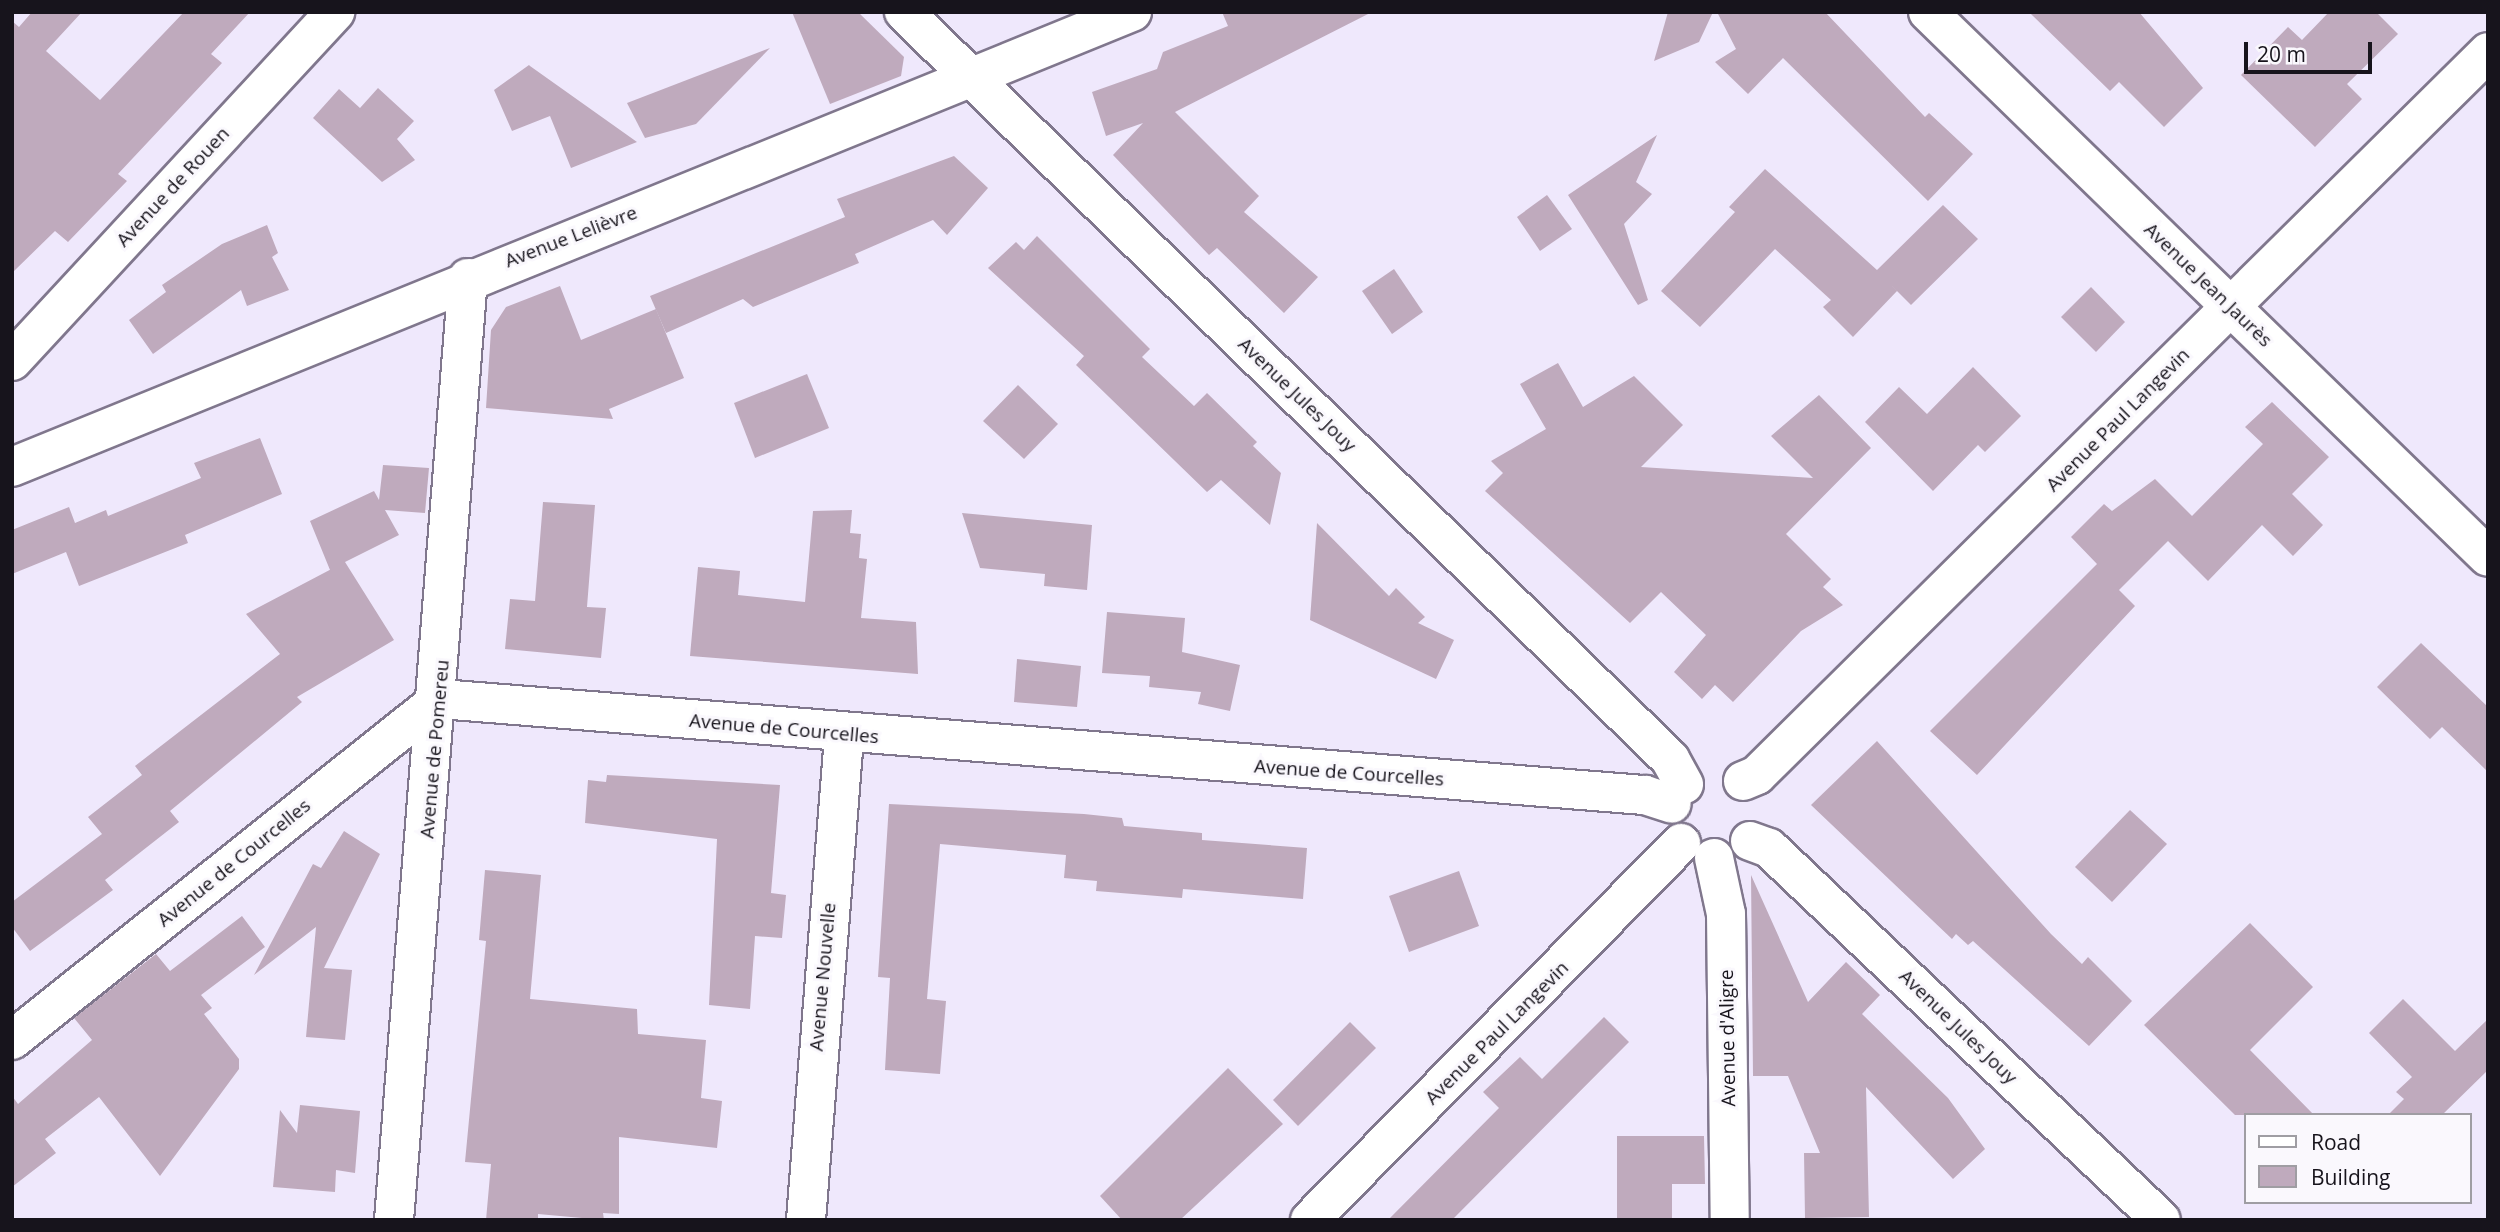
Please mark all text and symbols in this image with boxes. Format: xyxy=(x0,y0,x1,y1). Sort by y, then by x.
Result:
scale bar xyxy=(2248,28,2376,72)
text: 20 m xyxy=(2257,40,2306,68)
street label: Avenue de Rouen xyxy=(112,122,234,252)
street label: Avenue Lelièvre xyxy=(502,201,640,273)
street label: Avenue Jean Jaurès xyxy=(2139,218,2277,352)
street label: Avenue Jules Jouy xyxy=(1233,333,1361,457)
street label: Avenue Paul Langevin xyxy=(2042,344,2194,496)
street label: Avenue de Pomereu xyxy=(416,659,454,839)
street label: Avenue de Courcelles xyxy=(688,709,880,749)
street label: Avenue de Courcelles xyxy=(1253,755,1445,791)
street label: Avenue de Courcelles xyxy=(153,794,315,932)
street label: Avenue Nouvelle xyxy=(805,902,841,1052)
street label: Avenue Paul Langevin xyxy=(1421,957,1573,1109)
street label: Avenue Jules Jouy xyxy=(1894,965,2022,1089)
street label: Avenue d'Aligre xyxy=(1715,969,1741,1107)
legend xyxy=(2244,1113,2472,1204)
text: Road xyxy=(2311,1128,2361,1156)
text: Building xyxy=(2311,1163,2390,1191)

